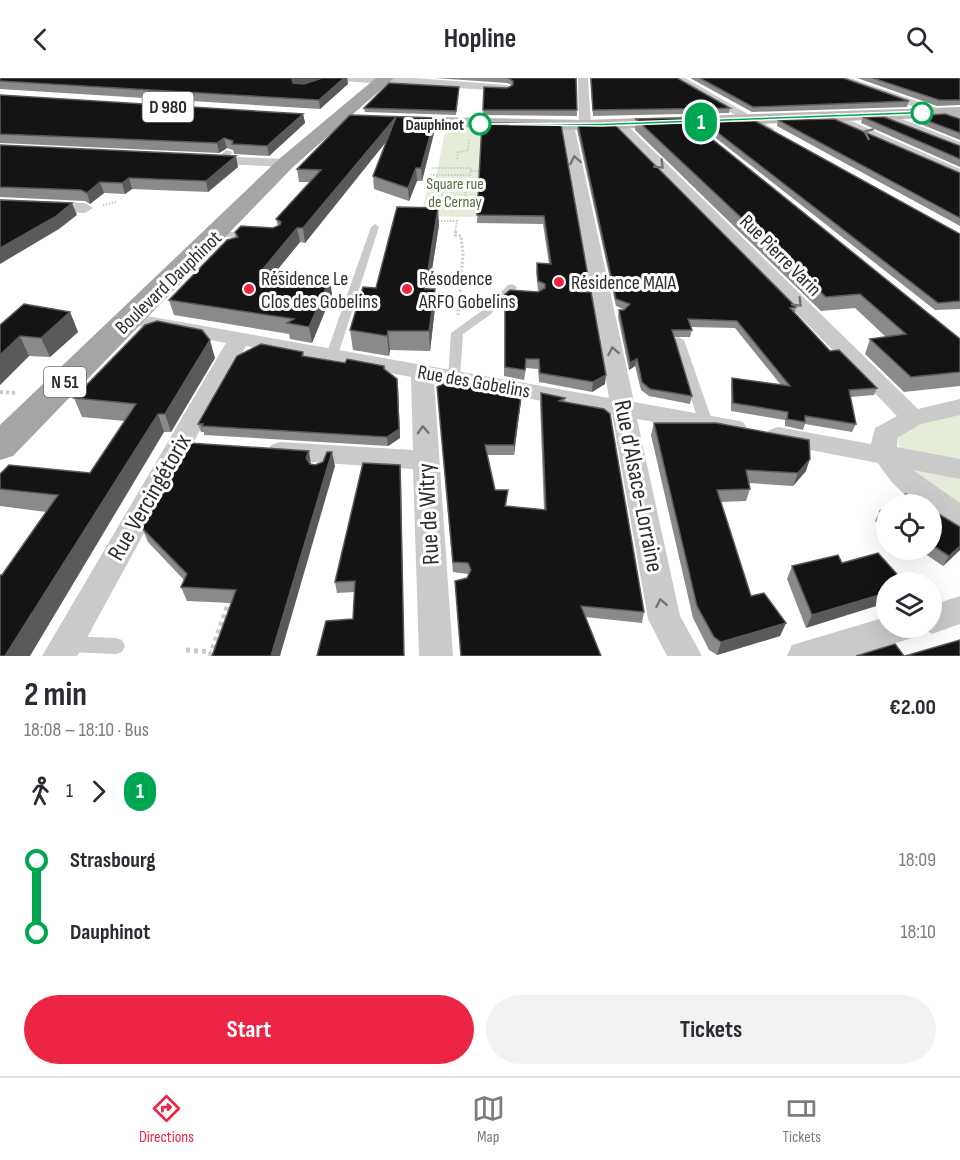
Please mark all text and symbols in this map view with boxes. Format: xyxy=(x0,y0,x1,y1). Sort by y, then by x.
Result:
icon: back xyxy=(24,23,57,56)
text: Hopline xyxy=(444,23,516,55)
icon: search xyxy=(903,23,936,56)
road number: D 980 xyxy=(142,92,194,122)
line badge: 1 xyxy=(682,102,720,141)
unlabelled marker xyxy=(911,102,933,124)
text: 1 xyxy=(697,110,705,135)
marker: Dauphinot xyxy=(469,113,491,135)
place label: Dauphinot xyxy=(406,116,464,135)
one-way arrow xyxy=(864,128,875,140)
one-way arrow xyxy=(569,155,582,165)
one-way arrow xyxy=(652,158,663,169)
park label: Square rue de Cernay xyxy=(426,175,484,212)
street label: Rue Pierre Varin xyxy=(735,210,826,301)
street label: Boulevard Dauphinot xyxy=(111,226,227,339)
place label: Résidence Le Clos des Gobelins xyxy=(261,267,378,314)
place label: Résodence ARFO Gobelins xyxy=(418,267,516,314)
place label: Résidence MAIA xyxy=(571,271,676,295)
marker: Résidence MAIA xyxy=(552,275,566,289)
marker: Résidence Le Clos des Gobelins xyxy=(242,282,256,296)
marker: Résodence ARFO Gobelins xyxy=(400,282,414,296)
one-way arrow xyxy=(790,296,801,307)
one-way arrow xyxy=(608,346,621,356)
street label: Rue des Gobelins xyxy=(416,360,532,404)
road number: N 51 xyxy=(44,367,86,397)
street label: Rue d'Alsace-Lorraine xyxy=(608,398,669,575)
one-way arrow xyxy=(417,425,430,434)
street label: Rue Vercingétorix xyxy=(101,429,197,566)
street label: Rue de Witry xyxy=(411,462,446,566)
map controls xyxy=(876,494,942,638)
button: locate xyxy=(876,494,942,560)
button: layers xyxy=(876,572,942,638)
one-way arrow xyxy=(655,599,668,609)
text: 2 min xyxy=(24,675,87,715)
text: €2.00 xyxy=(889,694,936,721)
text: 18:08 – 18:10 · Bus xyxy=(24,718,149,742)
icon: walk xyxy=(24,775,57,808)
icon: forward xyxy=(82,775,115,808)
text: 1 xyxy=(66,779,73,803)
text: 1 xyxy=(136,779,144,804)
text: Strasbourg xyxy=(70,847,155,874)
text: 18:09 xyxy=(899,848,936,872)
text: Dauphinot xyxy=(70,919,150,946)
text: 18:10 xyxy=(901,920,936,944)
button: Start xyxy=(24,995,474,1064)
button: Tickets xyxy=(486,995,936,1064)
tab: Directions xyxy=(139,1092,194,1147)
tab: Map xyxy=(472,1092,505,1147)
tab: Tickets xyxy=(782,1092,821,1147)

